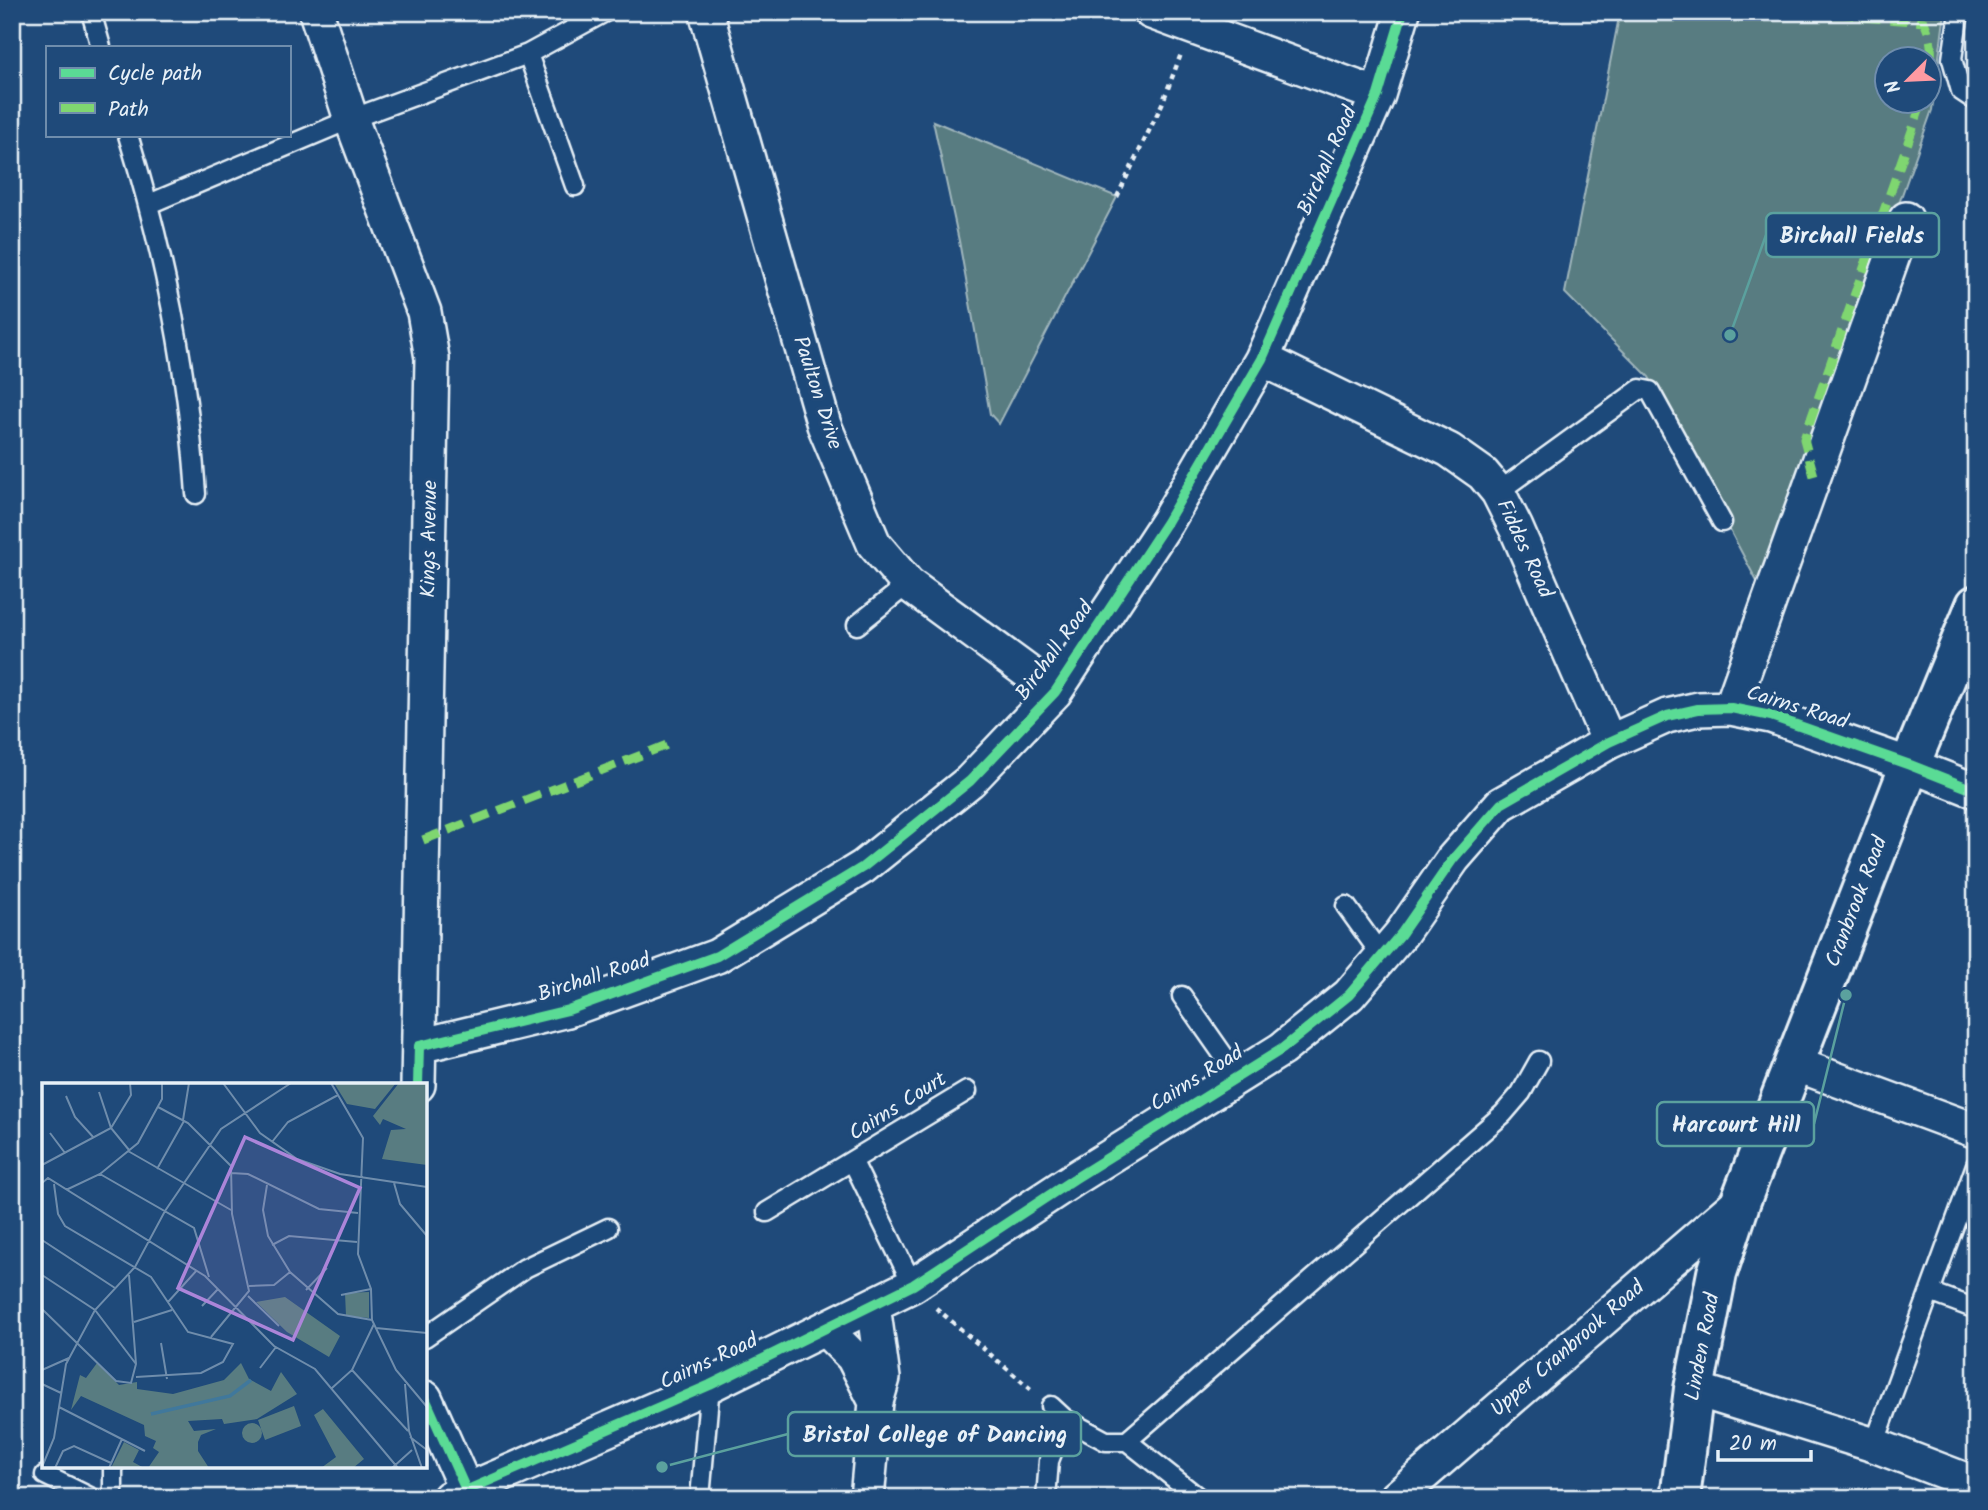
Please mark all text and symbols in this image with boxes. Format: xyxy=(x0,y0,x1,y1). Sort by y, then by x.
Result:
legend xyxy=(46,46,290,136)
north arrow xyxy=(1872,46,1942,116)
text: Cycle path xyxy=(108,58,202,91)
text: N xyxy=(1878,75,1910,98)
text: Path xyxy=(108,94,149,127)
street label: Birchall Road xyxy=(1289,101,1367,221)
callout: Birchall Fields xyxy=(1766,213,1939,257)
text: Birchall Fields xyxy=(1780,219,1925,255)
street label: Paulton Drive xyxy=(783,332,851,455)
street label: Kings Avenue xyxy=(412,479,448,598)
street label: Fiddes Road xyxy=(1487,494,1562,604)
street label: Birchall Road xyxy=(1007,594,1103,708)
street label: Cairns Road xyxy=(1742,677,1853,739)
street label: Cranbrook Road xyxy=(1817,831,1897,972)
street label: Birchall Road xyxy=(533,944,655,1012)
street label: Cairns Road xyxy=(1144,1037,1251,1121)
street label: Cairns Court xyxy=(843,1063,954,1150)
inset map xyxy=(42,1083,427,1468)
callout: Harcourt Hill xyxy=(1657,1102,1814,1146)
text: Harcourt Hill xyxy=(1672,1108,1801,1144)
street label: Upper Cranbrook Road xyxy=(1483,1272,1653,1426)
street label: Linden Road xyxy=(1676,1290,1730,1404)
street label: Cairns Road xyxy=(654,1325,764,1399)
callout: Bristol College of Dancing xyxy=(788,1412,1081,1456)
text: Bristol College of Dancing xyxy=(803,1418,1067,1454)
scale bar xyxy=(1718,1419,1811,1463)
text: 20 m xyxy=(1729,1428,1777,1461)

